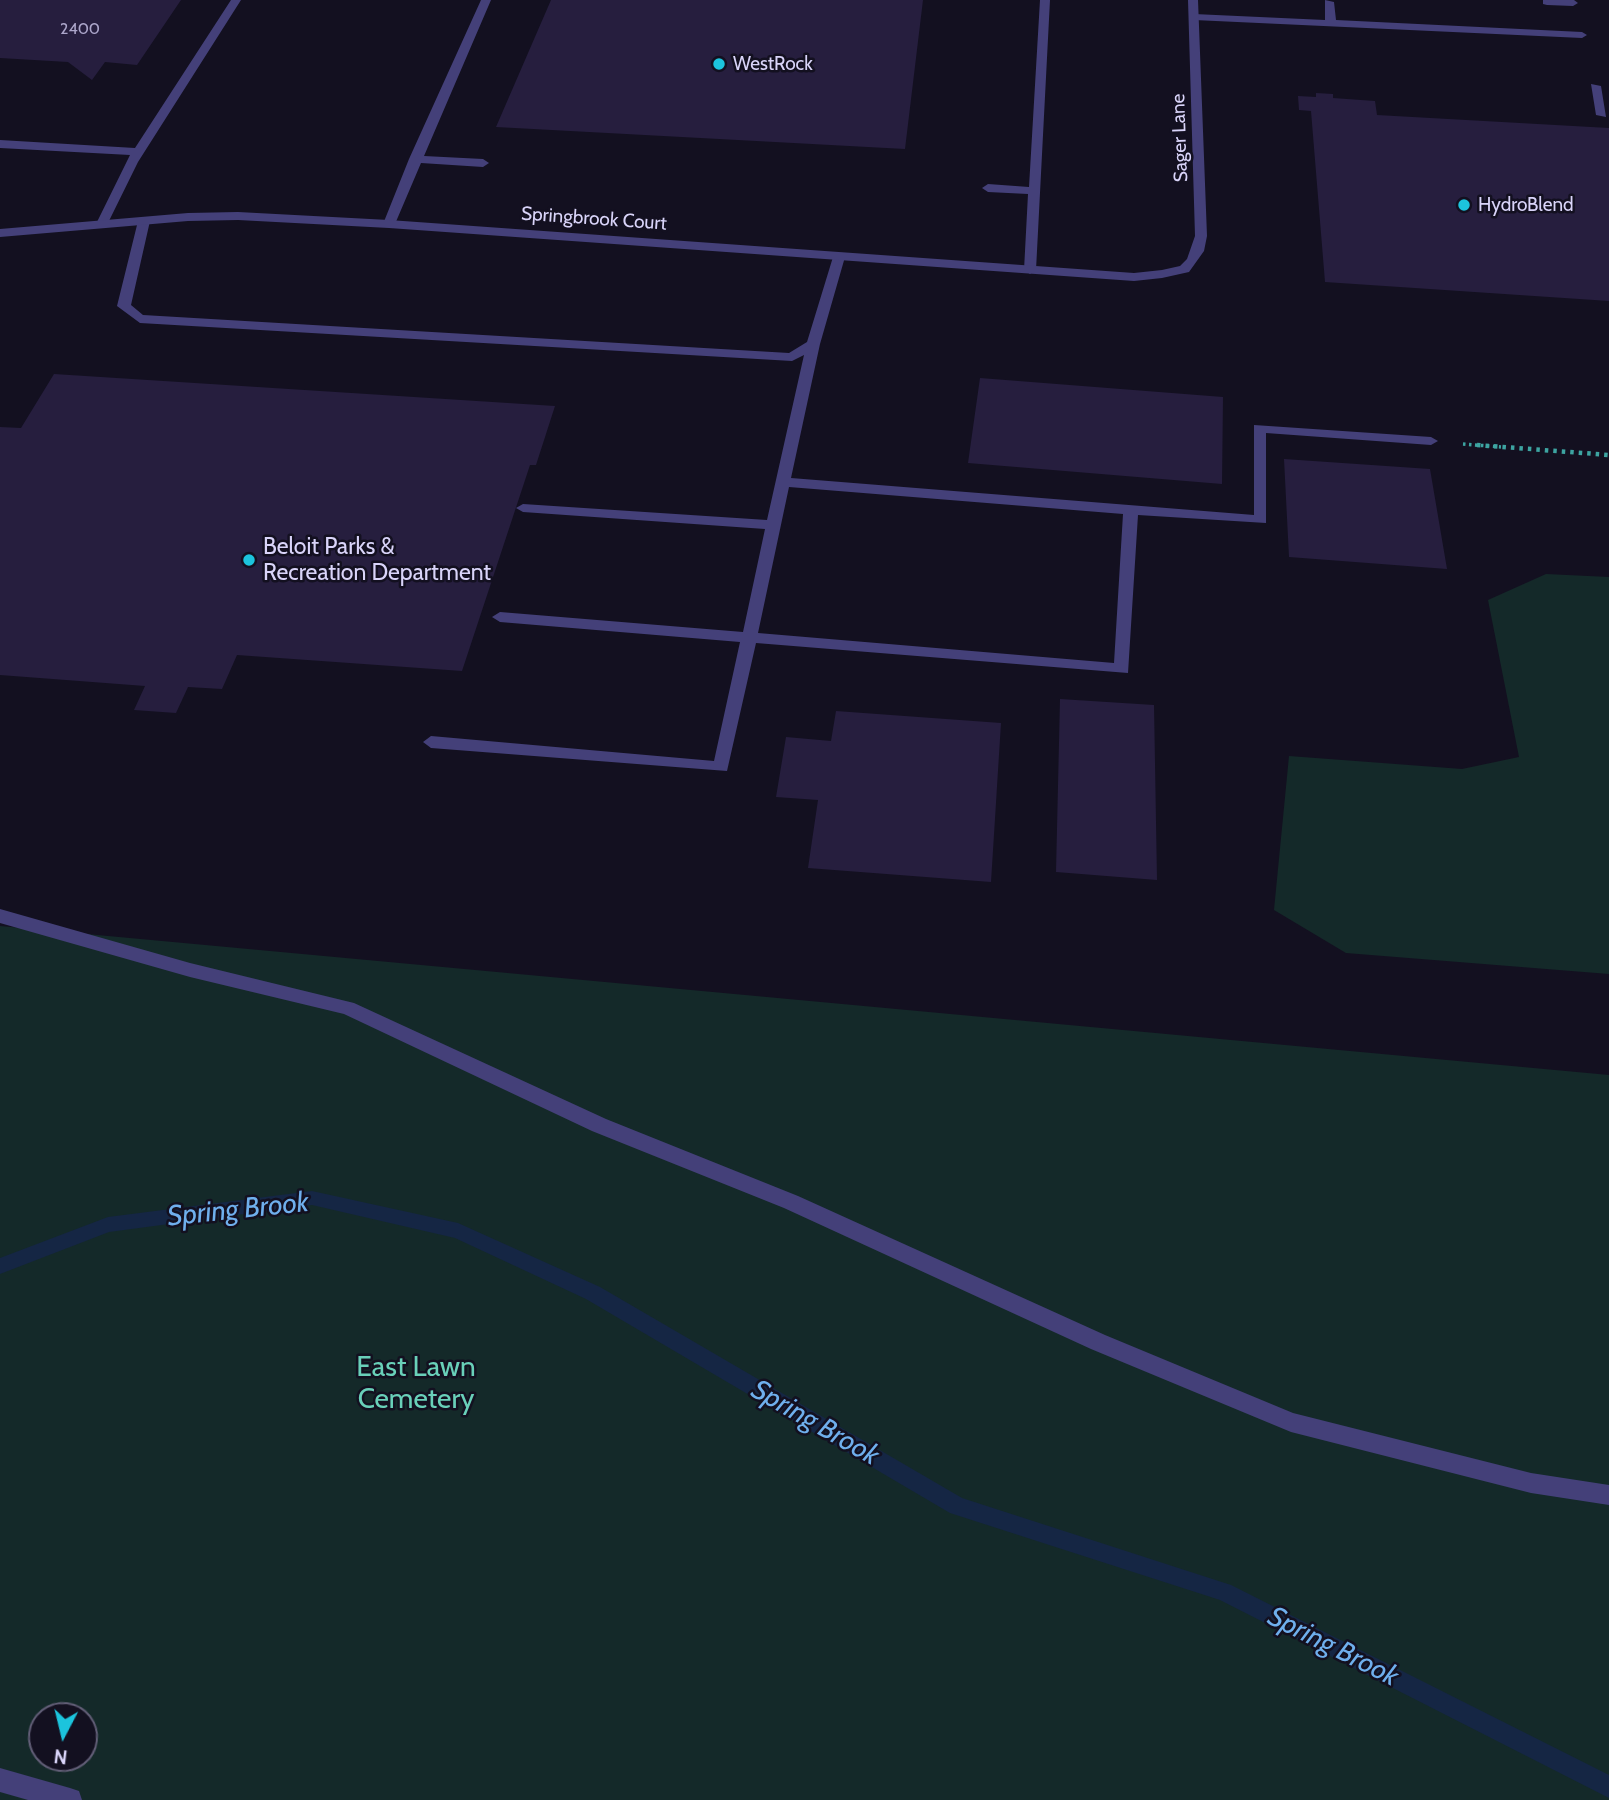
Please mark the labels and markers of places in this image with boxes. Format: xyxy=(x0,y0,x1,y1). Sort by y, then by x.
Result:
place label: WestRock xyxy=(733,53,813,75)
marker: WestRock xyxy=(711,56,727,72)
place label: HydroBlend xyxy=(1478,194,1574,216)
marker: HydroBlend xyxy=(1456,197,1472,213)
place label: Beloit Parks & Recreation Department xyxy=(263,533,491,587)
marker: Beloit Parks & Recreation Department xyxy=(241,552,257,568)

